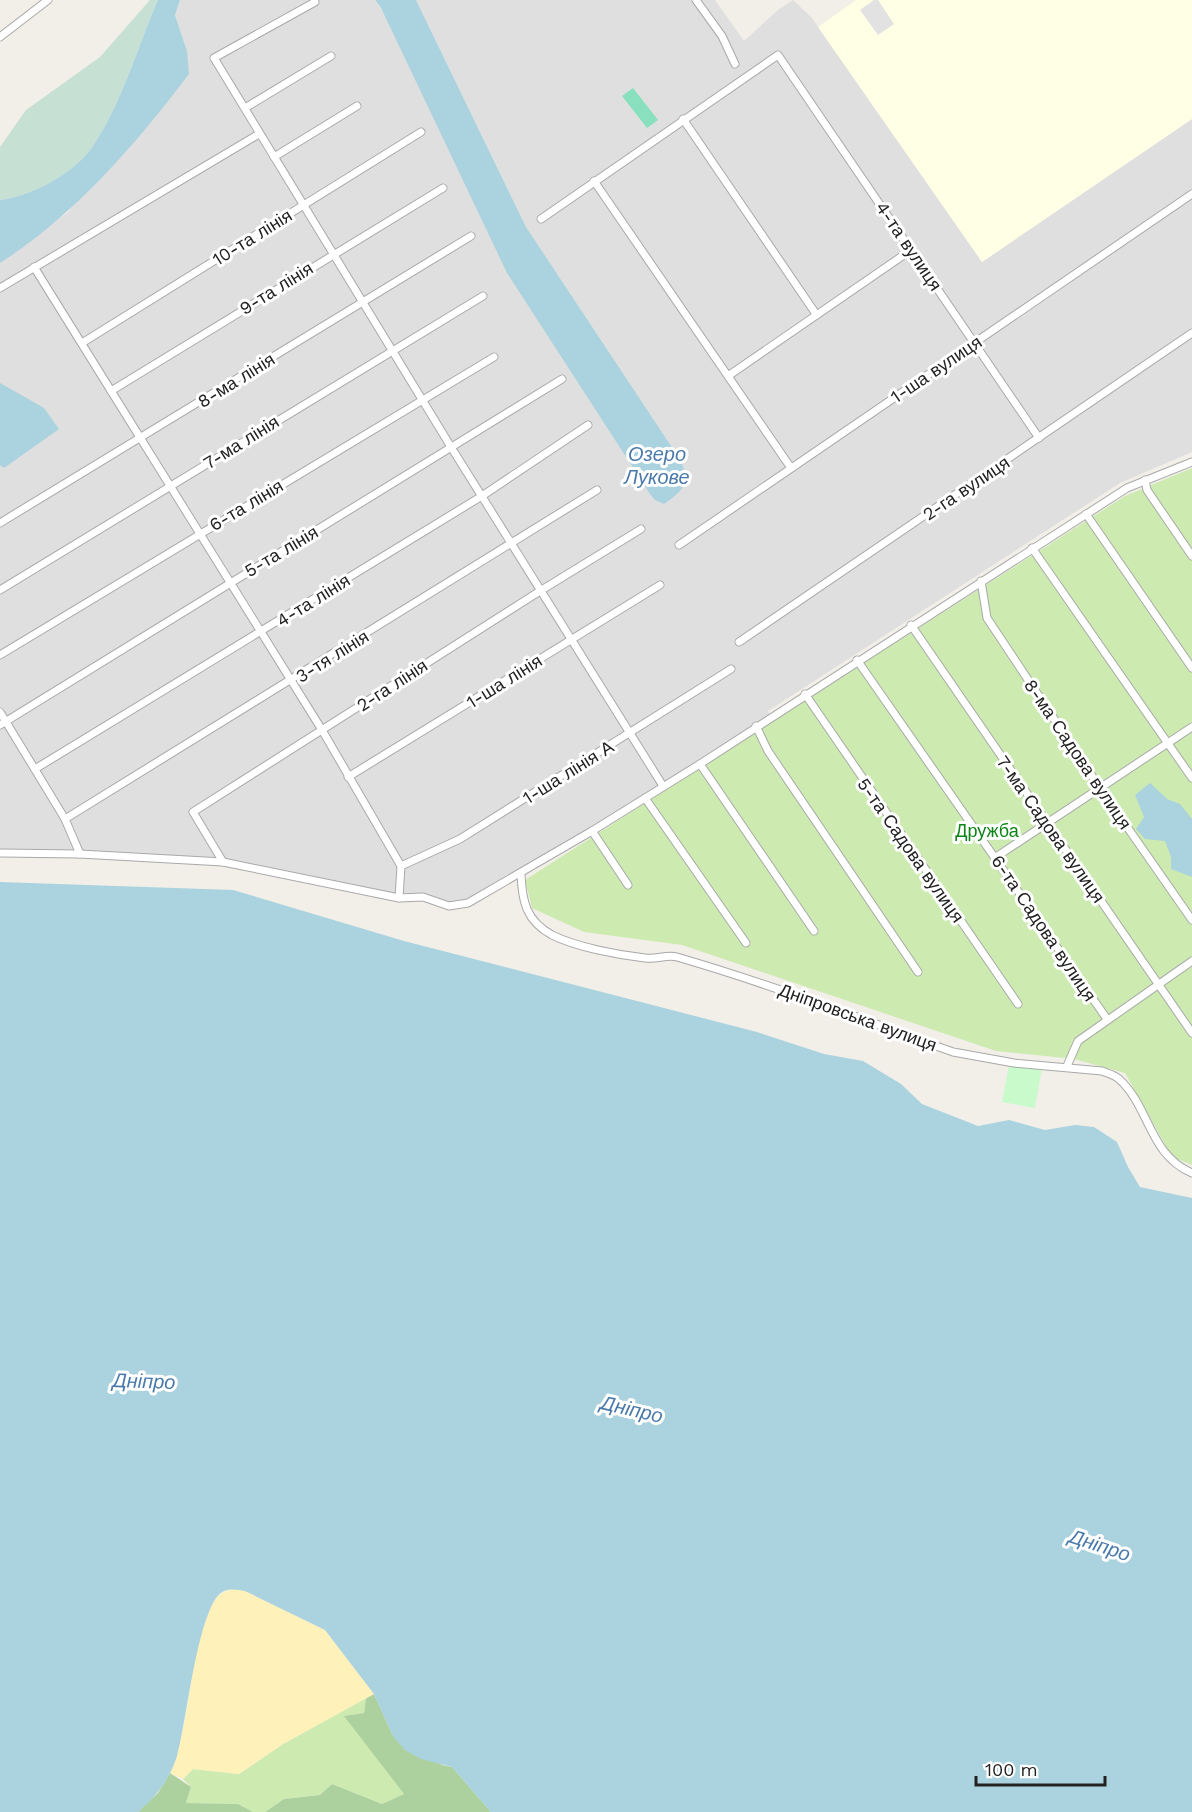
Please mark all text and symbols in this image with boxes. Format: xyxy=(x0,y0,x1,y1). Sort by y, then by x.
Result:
street label: 4-та вулиця xyxy=(872,198,946,294)
street label: 10-та лінія xyxy=(208,204,296,270)
street label: 9-та лінія xyxy=(235,257,317,319)
street label: 1-ша вулиця xyxy=(887,331,985,407)
street label: 8-ма лінія xyxy=(194,348,278,412)
street label: 7-ма лінія xyxy=(199,411,283,473)
water label: Озеро Лукове xyxy=(622,442,690,489)
street label: 2-га вулиця xyxy=(919,451,1013,525)
street label: 6-та лінія xyxy=(205,475,287,535)
street label: 5-та лінія xyxy=(240,521,322,581)
street label: 4-та лінія xyxy=(272,569,354,631)
street label: 3-тя лінія xyxy=(292,625,372,687)
street label: 1-ша лінія xyxy=(462,650,546,712)
street label: 2-га лінія xyxy=(353,654,431,716)
street label: 8-ма Садова вулиця xyxy=(1020,675,1136,833)
street label: 1-ша лінія А xyxy=(519,736,617,808)
street label: 7-ма Садова вулиця xyxy=(992,752,1110,906)
street label: 5-та Садова вулиця xyxy=(853,774,969,926)
park label: Дружба xyxy=(955,820,1020,841)
street label: 6-та Садова вулиця xyxy=(987,851,1101,1005)
street label: Дніпровська вулиця xyxy=(776,979,940,1055)
water label: Дніпро xyxy=(110,1368,176,1394)
water label: Дніпро xyxy=(597,1390,665,1428)
water label: Дніпро xyxy=(1065,1523,1134,1566)
scale bar xyxy=(976,1749,1105,1787)
text: 100 m xyxy=(985,1759,1038,1780)

